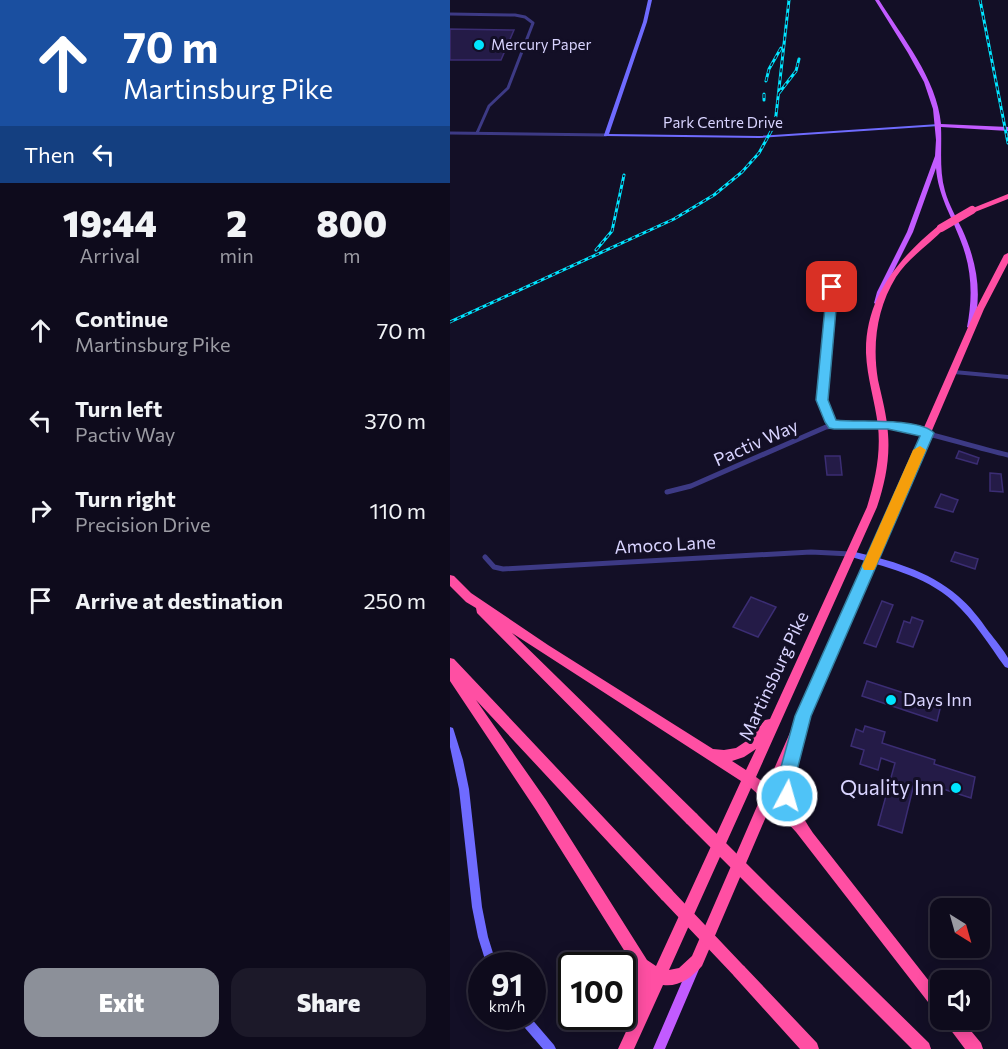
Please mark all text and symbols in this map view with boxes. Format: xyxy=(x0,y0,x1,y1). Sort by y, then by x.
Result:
text: 70 m xyxy=(123,20,218,72)
icon: ahead xyxy=(24,24,102,102)
place label: Mercury Paper xyxy=(491,35,591,53)
marker: Mercury Paper xyxy=(472,38,486,52)
text: Martinsburg Pike xyxy=(123,72,333,105)
street label: Park Centre Drive xyxy=(663,113,783,131)
icon: left xyxy=(87,138,120,171)
text: Then xyxy=(24,141,75,168)
text: 19:44 xyxy=(63,200,157,244)
text: 2 xyxy=(226,200,247,244)
text: 800 xyxy=(316,200,387,244)
text: Arrival xyxy=(80,243,140,267)
text: min xyxy=(220,243,254,267)
text: m xyxy=(343,243,361,267)
pin xyxy=(806,261,857,312)
icon: arrive xyxy=(815,270,848,303)
text: Continue xyxy=(75,305,168,332)
icon: ahead xyxy=(24,314,57,347)
text: 70 m xyxy=(377,317,426,344)
text: Martinsburg Pike xyxy=(75,332,231,356)
text: Turn left xyxy=(75,395,162,422)
icon: left xyxy=(24,404,57,437)
text: 370 m xyxy=(364,407,426,434)
street label: Pactiv Way xyxy=(710,414,801,470)
text: Pactiv Way xyxy=(75,422,175,446)
text: Turn right xyxy=(75,485,176,512)
icon: right xyxy=(24,494,57,527)
text: 110 m xyxy=(369,497,426,524)
text: Precision Drive xyxy=(75,512,211,536)
street label: Amoco Lane xyxy=(614,530,716,558)
icon: arrive xyxy=(24,584,57,617)
text: Arrive at destination xyxy=(75,587,283,614)
text: 250 m xyxy=(363,587,426,614)
street label: Martinsburg Pike xyxy=(734,607,813,744)
place label: Days Inn xyxy=(903,688,972,710)
marker: Days Inn xyxy=(884,693,898,707)
position arrow xyxy=(755,764,819,828)
place label: Quality Inn xyxy=(840,774,944,799)
marker: Quality Inn xyxy=(949,781,963,795)
north arrow xyxy=(930,898,990,958)
map controls xyxy=(930,898,990,1030)
speed limit sign: 100 xyxy=(558,952,636,1030)
text: 91 xyxy=(491,965,523,1002)
button: Exit xyxy=(24,968,219,1037)
button: Share xyxy=(231,968,426,1037)
button: sound xyxy=(930,970,990,1030)
text: km/h xyxy=(489,997,525,1015)

